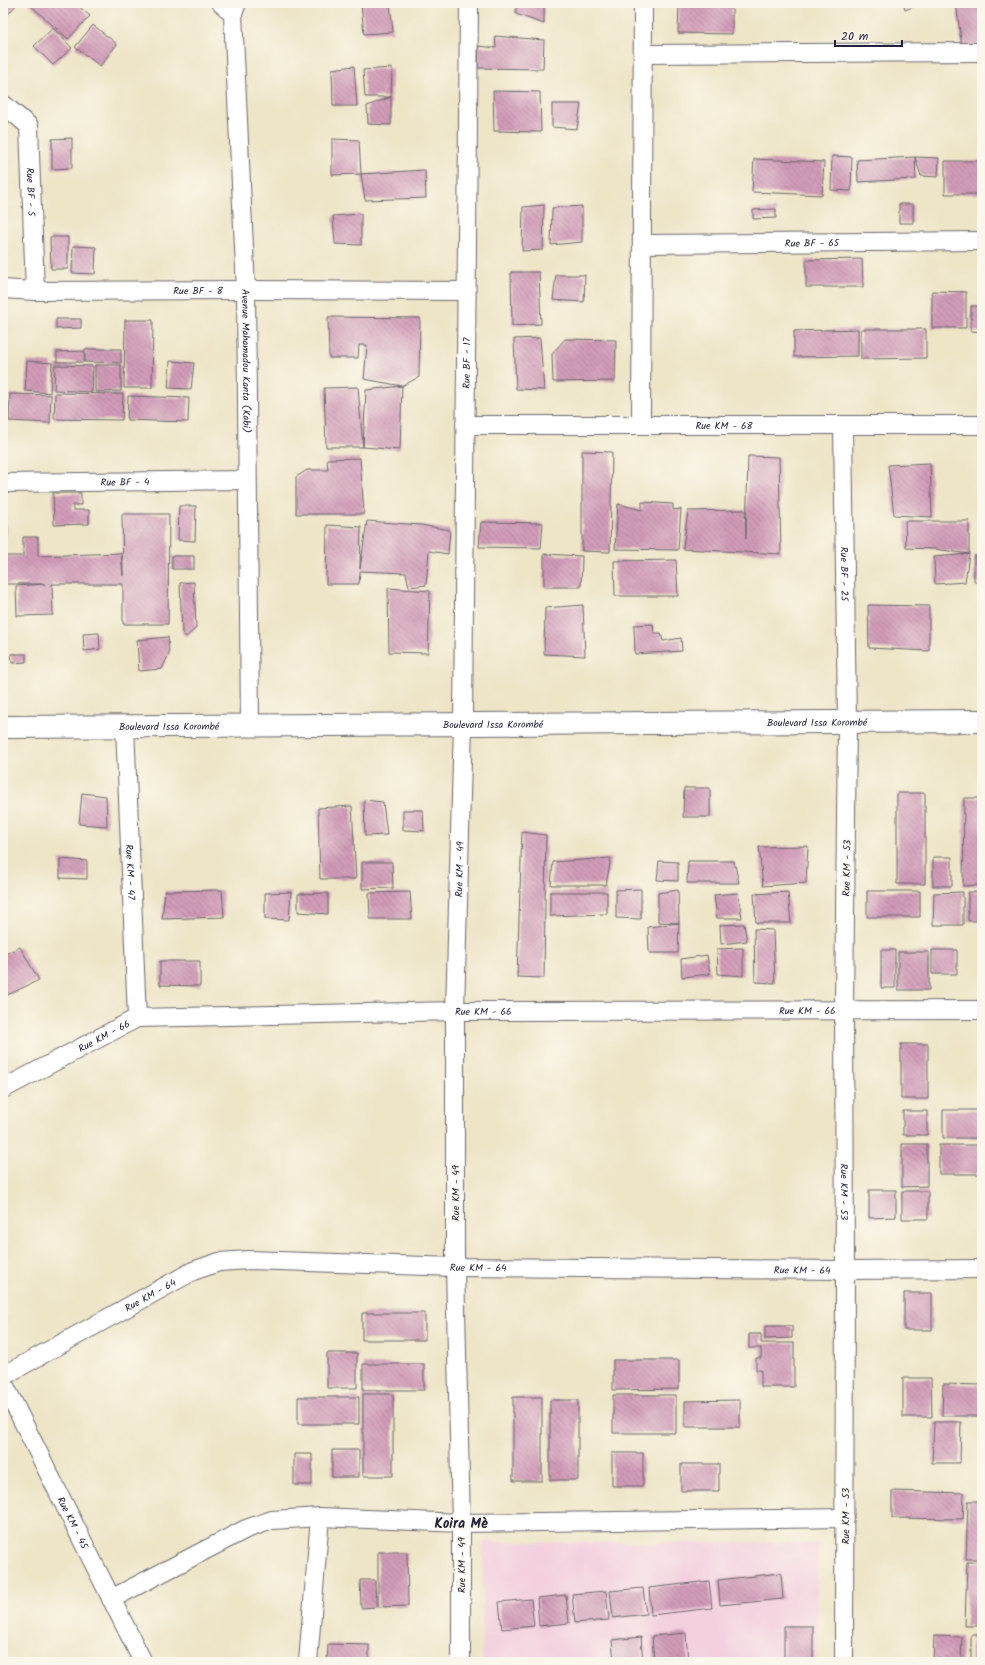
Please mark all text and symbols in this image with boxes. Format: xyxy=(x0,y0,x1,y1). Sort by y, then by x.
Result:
scale bar xyxy=(835,22,902,48)
text: 20 m xyxy=(841,27,869,46)
street label: Rue BF - 5 xyxy=(22,167,39,217)
street label: Rue BF - 65 xyxy=(785,235,840,252)
street label: Rue BF - 8 xyxy=(173,283,224,299)
street label: Avenue Mahamadou Kanta (Kabi) xyxy=(237,289,254,433)
street label: Rue BF - 17 xyxy=(459,337,475,389)
street label: Rue KM - 68 xyxy=(695,418,754,434)
street label: Rue BF - 4 xyxy=(100,474,150,491)
street label: Rue BF - 25 xyxy=(836,547,852,602)
street label: Boulevard Issa Korombé xyxy=(767,715,868,731)
street label: Boulevard Issa Korombé xyxy=(443,717,544,733)
street label: Boulevard Issa Korombé xyxy=(119,719,220,735)
street label: Rue KM - 53 xyxy=(839,839,855,896)
street label: Rue KM - 49 xyxy=(451,841,469,897)
street label: Rue KM - 47 xyxy=(121,844,139,900)
street label: Rue KM - 66 xyxy=(779,1003,836,1019)
street label: Rue KM - 66 xyxy=(455,1004,512,1020)
street label: Rue KM - 66 xyxy=(75,1016,133,1057)
street label: Rue KM - 53 xyxy=(836,1164,852,1221)
street label: Rue KM - 49 xyxy=(448,1165,464,1221)
street label: Rue KM - 64 xyxy=(450,1260,507,1276)
street label: Rue KM - 64 xyxy=(774,1262,831,1279)
street label: Rue KM - 64 xyxy=(122,1275,180,1316)
street label: Rue KM - 53 xyxy=(838,1487,854,1544)
street label: Rue KM - 45 xyxy=(53,1494,92,1552)
district label: Koira Mè xyxy=(435,1513,488,1535)
street label: Rue KM - 49 xyxy=(454,1537,470,1593)

